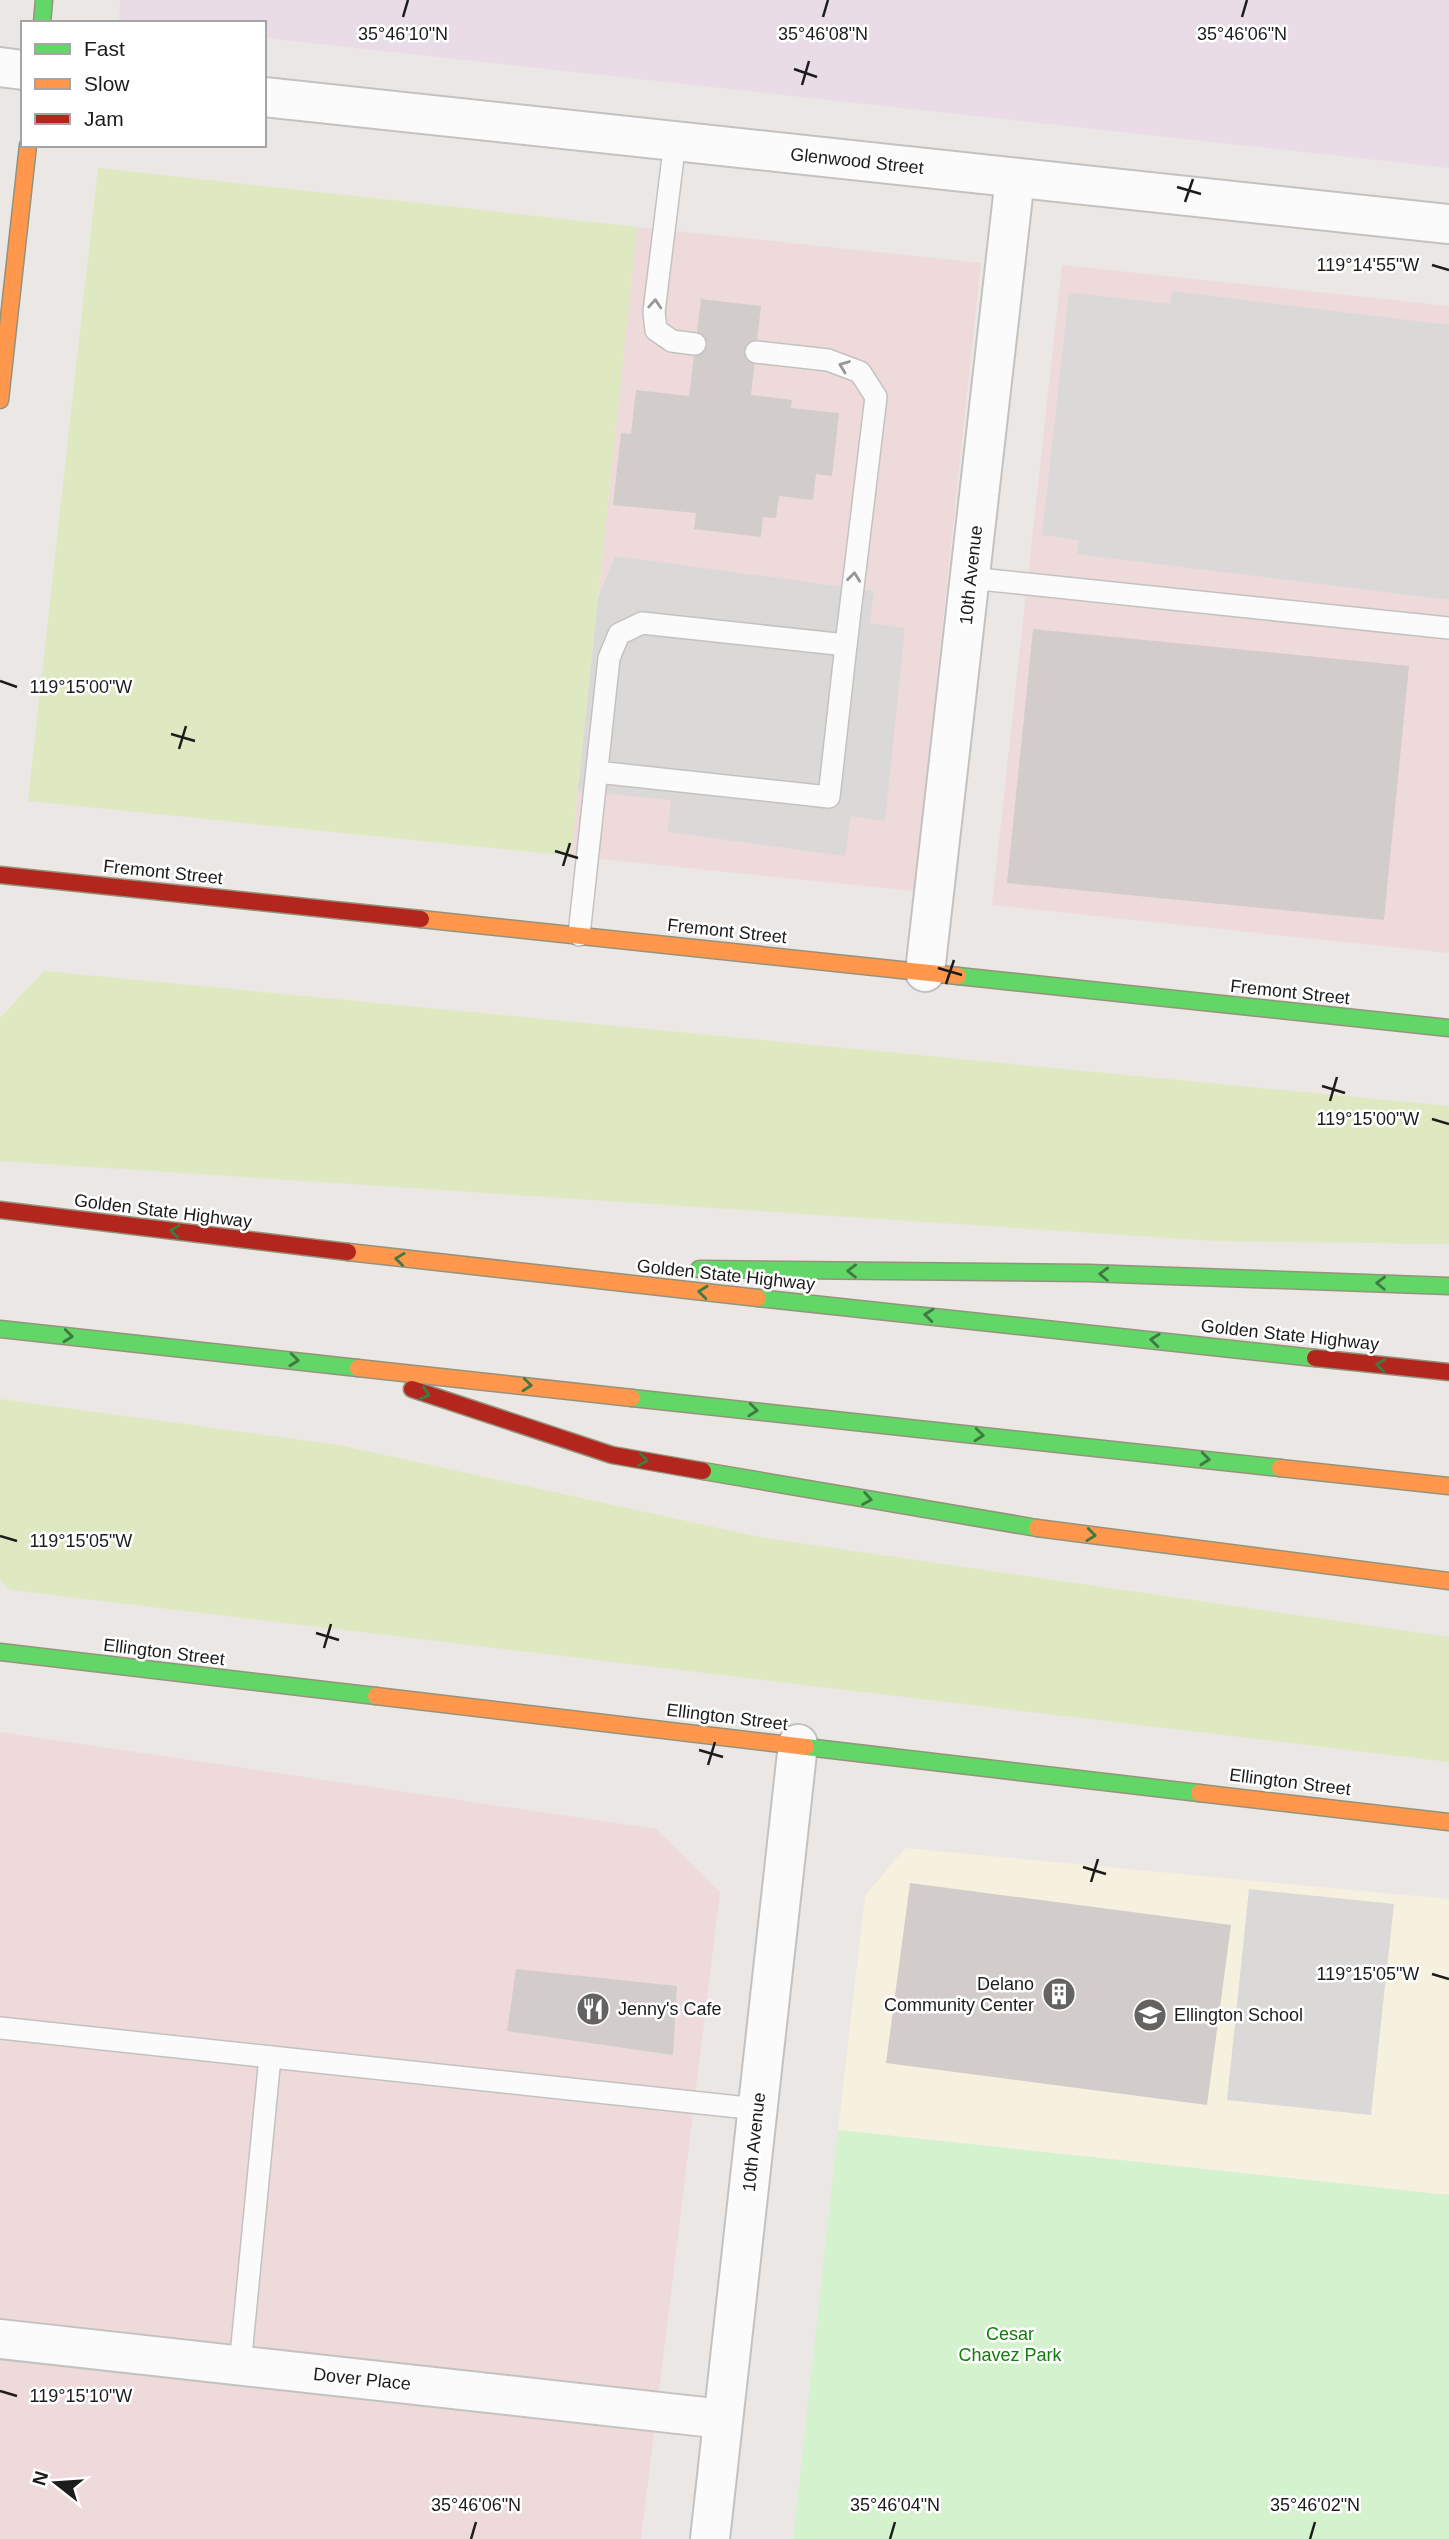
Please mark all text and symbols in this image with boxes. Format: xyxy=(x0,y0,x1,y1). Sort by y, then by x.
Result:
legend xyxy=(21,21,266,147)
text: 35°46'10"N xyxy=(358,24,448,44)
text: 35°46'08"N xyxy=(778,24,868,44)
text: 35°46'06"N xyxy=(1197,24,1287,44)
text: Fast xyxy=(84,37,125,60)
text: Slow xyxy=(84,72,130,95)
text: Jam xyxy=(84,107,124,130)
street label: Glenwood Street xyxy=(789,144,925,178)
text: 119°14'55"W xyxy=(1317,255,1419,275)
one-way arrow xyxy=(648,298,663,309)
one-way arrow xyxy=(839,361,851,375)
street label: 10th Avenue xyxy=(956,524,986,626)
one-way arrow xyxy=(847,571,862,583)
text: 119°15'00"W xyxy=(30,677,132,697)
street label: Fremont Street xyxy=(102,856,224,888)
street label: Fremont Street xyxy=(666,915,788,947)
street label: Fremont Street xyxy=(1229,976,1351,1008)
text: 119°15'00"W xyxy=(1317,1109,1419,1129)
street label: Golden State Highway xyxy=(73,1190,253,1232)
one-way arrow xyxy=(169,1224,180,1239)
one-way arrow xyxy=(395,1251,406,1266)
street label: Golden State Highway xyxy=(636,1256,816,1294)
one-way arrow xyxy=(847,1263,857,1279)
one-way arrow xyxy=(1099,1266,1110,1281)
one-way arrow xyxy=(1375,1276,1386,1291)
one-way arrow xyxy=(697,1284,708,1299)
one-way arrow xyxy=(923,1308,935,1323)
street label: Golden State Highway xyxy=(1200,1316,1380,1354)
one-way arrow xyxy=(62,1329,74,1344)
one-way arrow xyxy=(1149,1332,1161,1347)
one-way arrow xyxy=(289,1352,300,1367)
one-way arrow xyxy=(1375,1358,1386,1373)
one-way arrow xyxy=(521,1378,533,1393)
one-way arrow xyxy=(419,1386,431,1400)
one-way arrow xyxy=(748,1402,759,1417)
one-way arrow xyxy=(973,1427,985,1442)
one-way arrow xyxy=(637,1452,648,1467)
one-way arrow xyxy=(1199,1452,1211,1467)
one-way arrow xyxy=(861,1491,873,1506)
one-way arrow xyxy=(1085,1527,1097,1542)
text: 119°15'05"W xyxy=(30,1531,132,1551)
street label: Ellington Street xyxy=(102,1635,226,1669)
street label: Ellington Street xyxy=(665,1700,789,1734)
street label: Ellington Street xyxy=(1228,1765,1352,1799)
text: 119°15'05"W xyxy=(1317,1964,1419,1984)
place label: Delano Community Center xyxy=(884,1974,1034,2015)
building icon: Delano Community Center xyxy=(1040,1975,1078,2013)
restaurant icon: Jenny's Cafe xyxy=(574,1990,612,2028)
school or university icon: Ellington School xyxy=(1131,1996,1169,2034)
place label: Jenny's Cafe xyxy=(618,1999,722,2019)
place label: Ellington School xyxy=(1174,2005,1303,2025)
street label: 10th Avenue xyxy=(739,2091,769,2193)
park label: Cesar Chavez Park xyxy=(958,2324,1063,2365)
street label: Dover Place xyxy=(312,2364,412,2394)
text: 119°15'10"W xyxy=(30,2386,132,2406)
north arrow xyxy=(21,2448,91,2518)
text: N xyxy=(28,2469,52,2488)
text: 35°46'06"N xyxy=(431,2495,521,2515)
text: 35°46'04"N xyxy=(850,2495,940,2515)
text: 35°46'02"N xyxy=(1270,2495,1360,2515)

